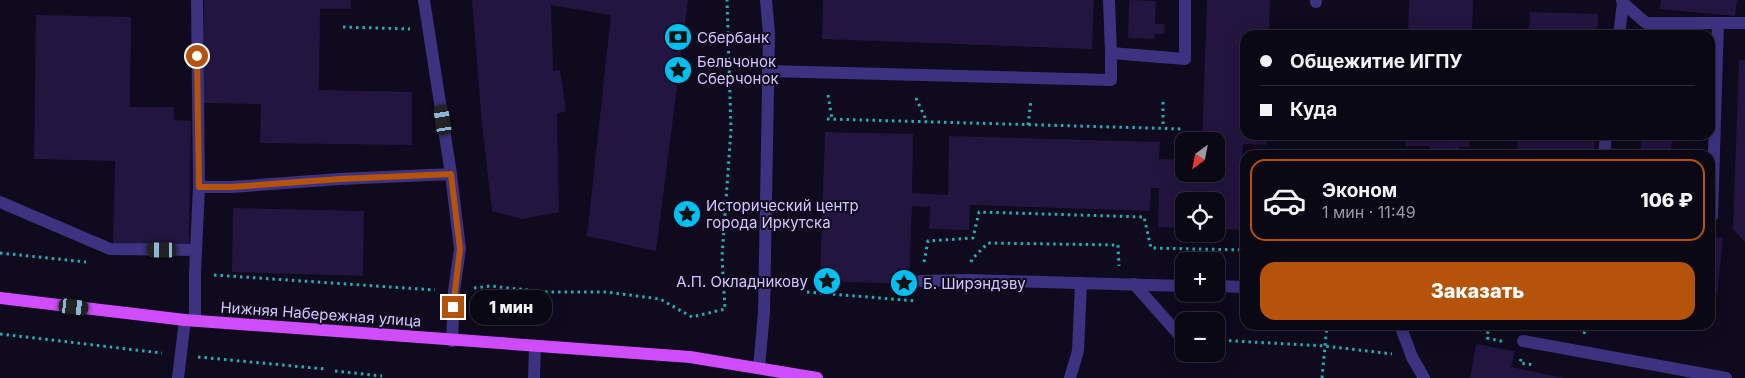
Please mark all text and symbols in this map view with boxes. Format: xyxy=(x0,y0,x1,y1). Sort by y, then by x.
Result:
bank icon: Сбербанк xyxy=(663,22,693,52)
place label: Сбербанк xyxy=(697,28,769,47)
route start xyxy=(186,45,208,67)
text: Общежитие ИГПУ xyxy=(1290,50,1463,73)
place label: Бельчонок Сберчонок xyxy=(697,52,779,88)
place icon: Бельчонок Сберчонок xyxy=(663,55,693,85)
text: Куда xyxy=(1290,98,1337,121)
car xyxy=(433,104,452,136)
north arrow xyxy=(1175,132,1225,182)
map controls xyxy=(1175,132,1225,362)
icon: car xyxy=(1262,178,1307,223)
text: Эконом xyxy=(1322,179,1397,202)
text: 106 ₽ xyxy=(1640,189,1693,212)
button: locate xyxy=(1175,192,1225,242)
place label: Исторический центр города Иркутска xyxy=(706,196,859,232)
place icon: Исторический центр города Иркутска xyxy=(672,199,702,229)
text: 1 мин · 11:49 xyxy=(1322,202,1416,222)
car xyxy=(147,243,177,258)
button: + xyxy=(1175,252,1225,302)
button: Заказать xyxy=(1260,262,1695,320)
place icon: А.П. Окладникову xyxy=(812,266,842,296)
place icon: Б. Ширэндэву xyxy=(889,268,919,298)
place label: А.П. Окладникову xyxy=(676,272,809,291)
place label: Б. Ширэндэву xyxy=(923,274,1026,293)
callout: 1 мин xyxy=(470,290,553,324)
route end xyxy=(442,296,464,318)
text: 1 мин xyxy=(489,297,533,317)
car xyxy=(58,298,89,316)
street label: Нижняя Набережная улица xyxy=(220,298,422,330)
button: − xyxy=(1175,312,1225,362)

